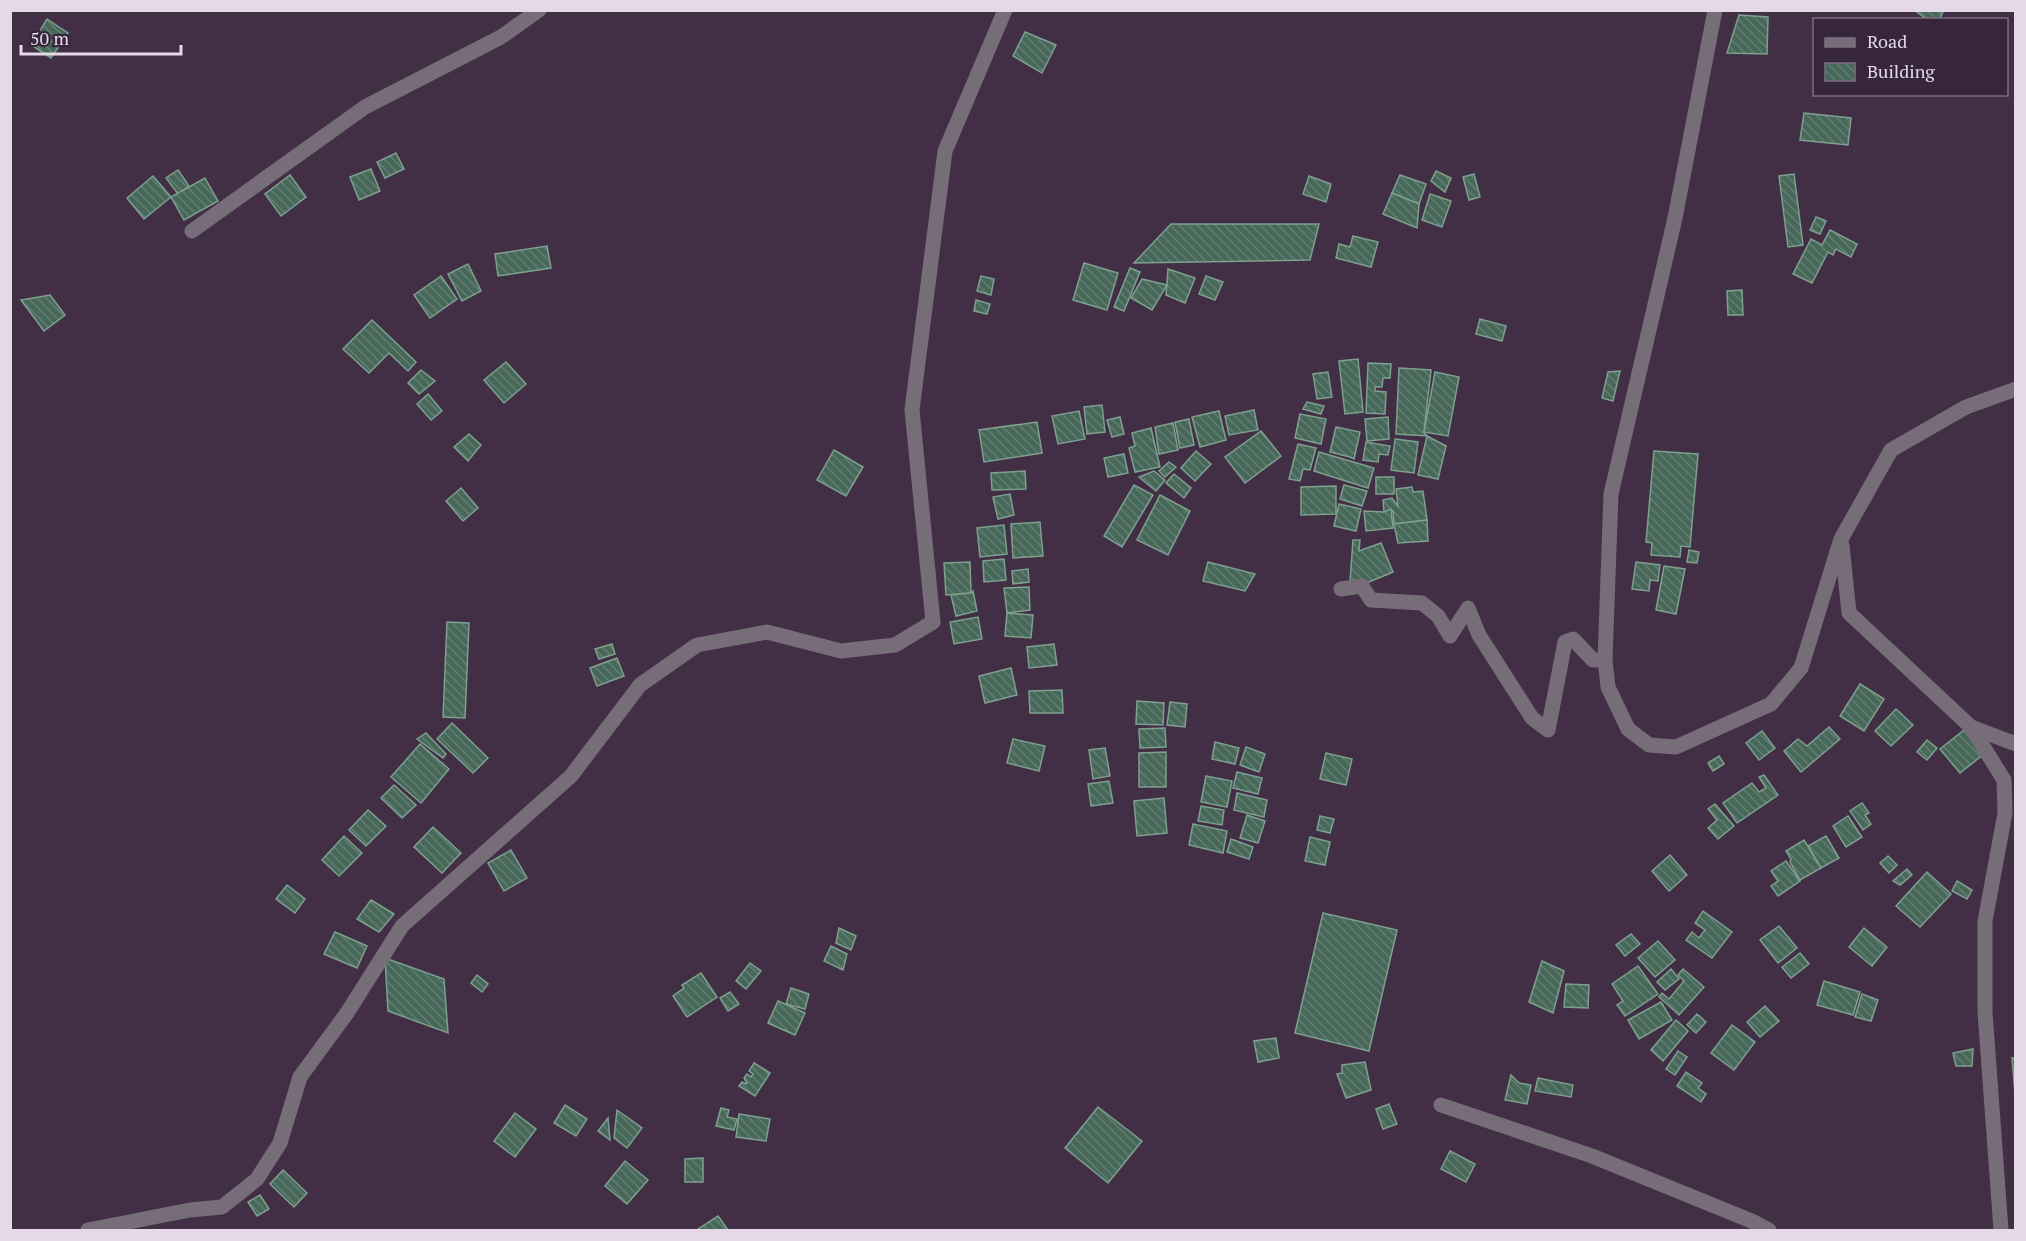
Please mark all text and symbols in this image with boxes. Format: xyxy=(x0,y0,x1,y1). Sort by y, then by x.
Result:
scale bar xyxy=(21,18,182,56)
legend xyxy=(1813,18,2008,96)
text: 50 m xyxy=(30,26,70,50)
text: Road xyxy=(1867,29,1907,53)
text: Building xyxy=(1867,59,1935,83)

